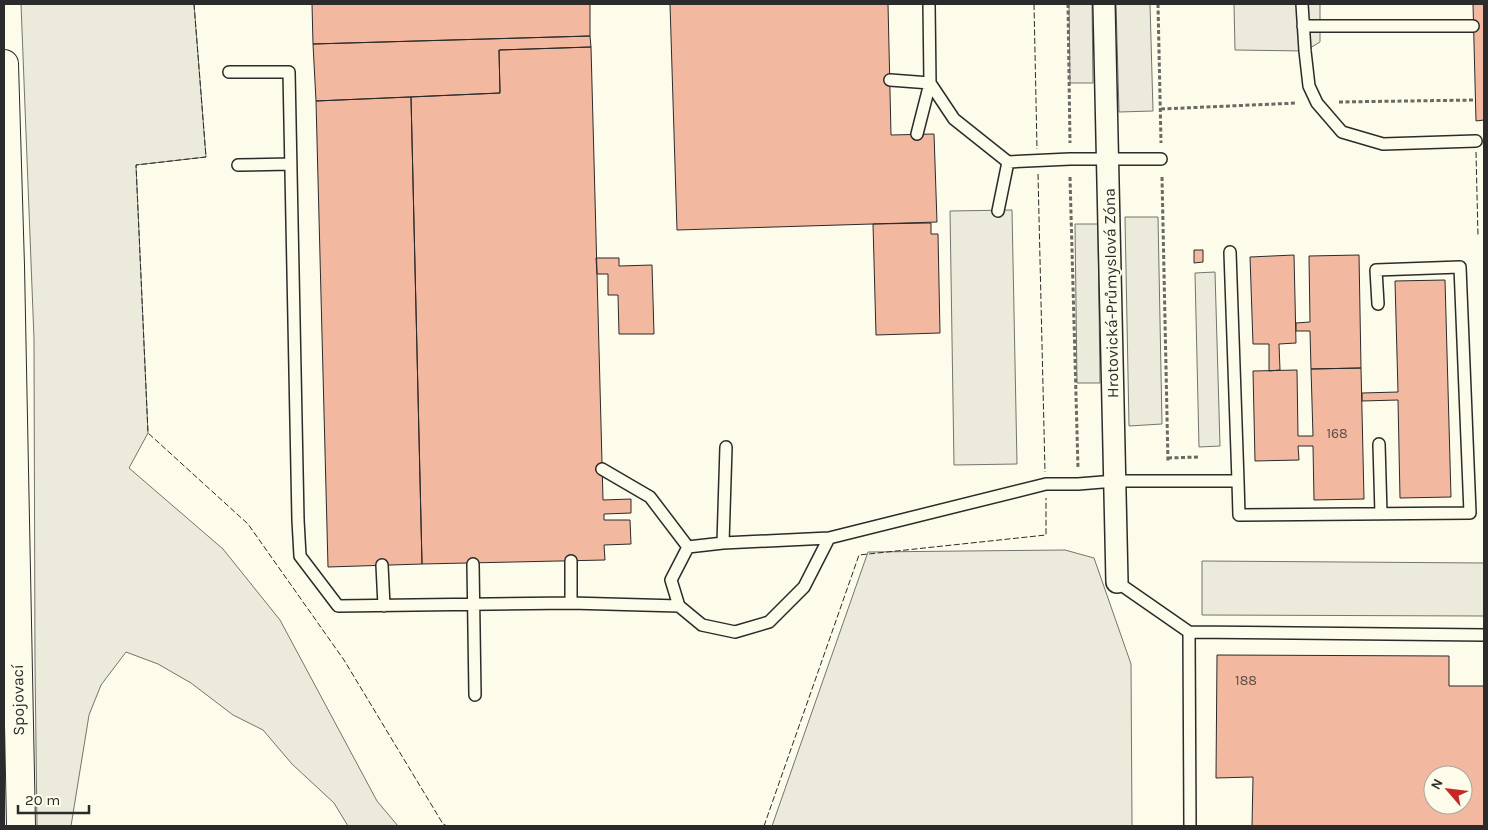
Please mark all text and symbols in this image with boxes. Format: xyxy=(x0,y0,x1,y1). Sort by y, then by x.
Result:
street label: Hrotovická-Průmyslová Zóna xyxy=(1100,188,1122,398)
house number: 168 xyxy=(1326,425,1348,442)
street label: Spojovací xyxy=(8,664,28,736)
house number: 188 xyxy=(1235,672,1257,689)
north arrow xyxy=(1423,765,1473,815)
text: N xyxy=(1427,776,1447,793)
scale bar xyxy=(18,782,89,814)
text: 20 m xyxy=(25,791,60,809)

